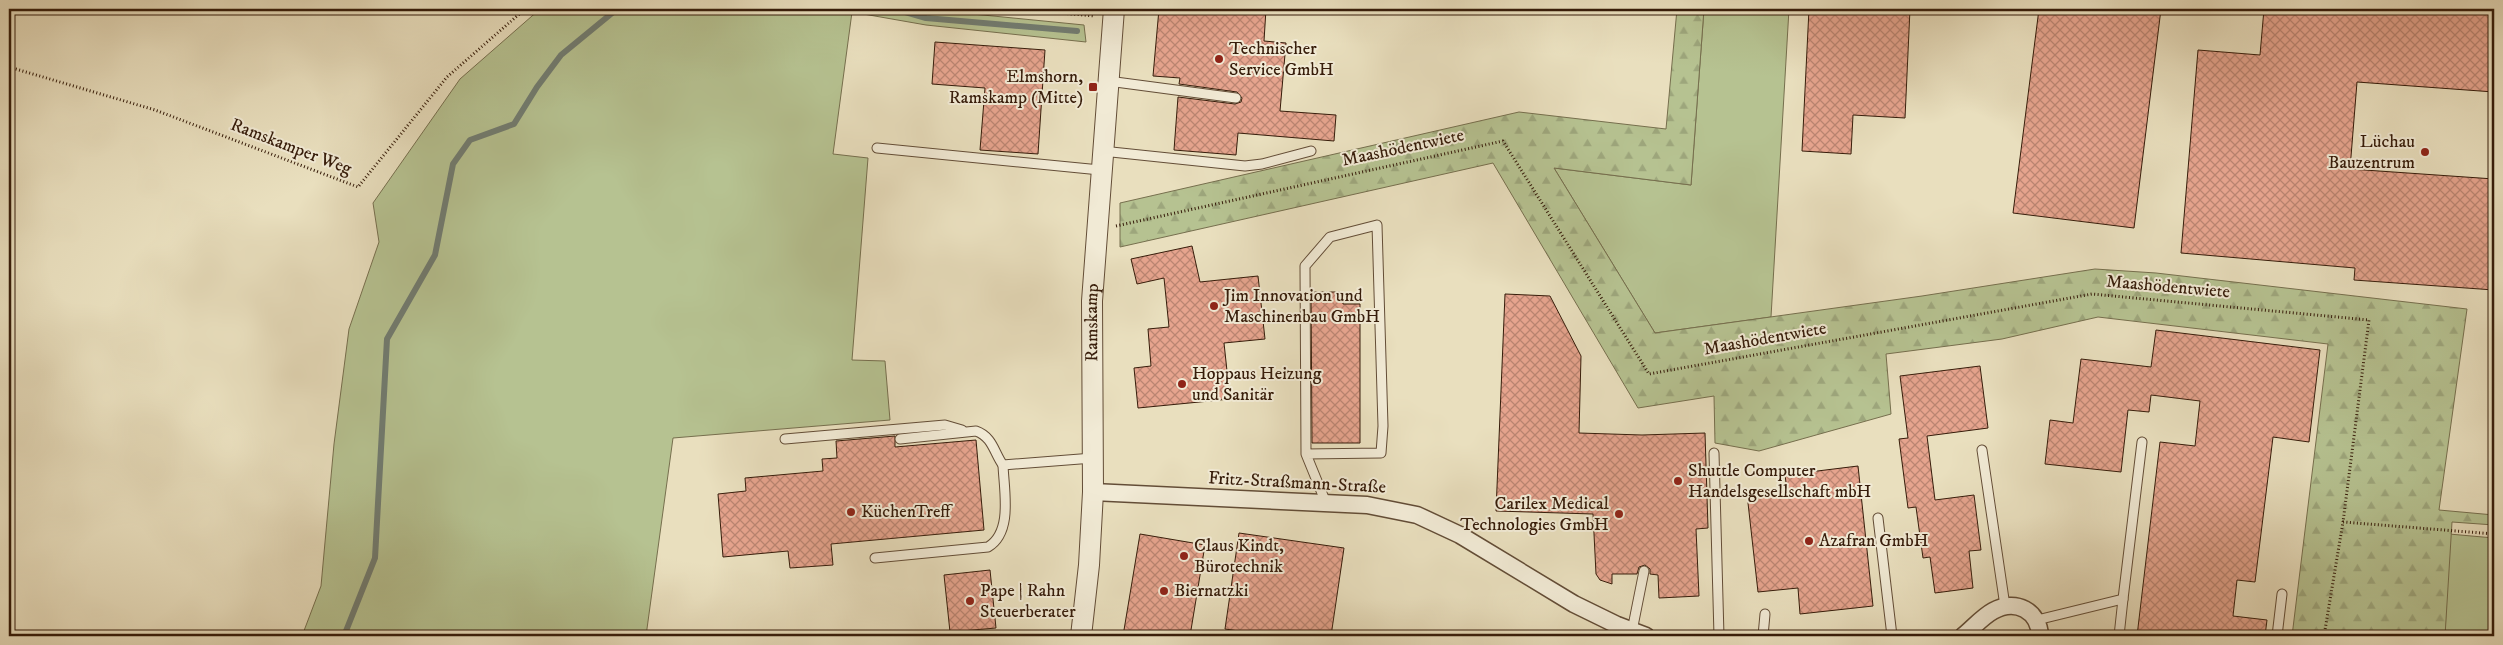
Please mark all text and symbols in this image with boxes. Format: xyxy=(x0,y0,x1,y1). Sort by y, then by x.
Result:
place label: Technischer Service GmbH xyxy=(1229,38,1334,81)
marker: Technischer Service GmbH xyxy=(1213,53,1225,65)
place label: Elmshorn, Ramskamp (Mitte) xyxy=(949,66,1083,109)
marker: Elmshorn, Ramskamp (Mitte) xyxy=(1087,81,1099,93)
street label: Ramskamper Weg xyxy=(227,114,355,180)
street label: Maashödentwiete xyxy=(1340,124,1466,172)
place label: Lüchau Bauzentrum xyxy=(2328,131,2415,174)
marker: Lüchau Bauzentrum xyxy=(2419,146,2431,158)
street label: Maashödentwiete xyxy=(2105,271,2231,303)
street label: Ramskamp xyxy=(1081,283,1104,362)
place label: Jim Innovation und Maschinenbau GmbH xyxy=(1222,285,1380,328)
marker: Jim Innovation und Maschinenbau GmbH xyxy=(1208,300,1220,312)
street label: Maashödentwiete xyxy=(1702,317,1828,361)
place label: Hoppaus Heizung und Sanitär xyxy=(1192,363,1322,406)
marker: Hoppaus Heizung und Sanitär xyxy=(1176,378,1188,390)
place label: Shuttle Computer Handelsgesellschaft mbH xyxy=(1688,460,1871,503)
street label: Fritz-Straßmann-Straße xyxy=(1208,467,1386,499)
marker: Shuttle Computer Handelsgesellschaft mbH xyxy=(1672,475,1684,487)
place label: Carilex Medical Technologies GmbH xyxy=(1460,493,1610,536)
place label: KüchenTreff xyxy=(861,501,953,523)
marker: KüchenTreff xyxy=(845,506,857,518)
marker: Carilex Medical Technologies GmbH xyxy=(1613,508,1625,520)
place label: Azafran GmbH xyxy=(1819,530,1929,552)
place label: Claus Kindt, Bürotechnik xyxy=(1194,535,1284,578)
marker: Azafran GmbH xyxy=(1803,535,1815,547)
marker: Claus Kindt, Bürotechnik xyxy=(1178,550,1190,562)
place label: Pape | Rahn Steuerberater xyxy=(980,580,1076,623)
place label: Biernatzki xyxy=(1174,580,1248,602)
marker: Biernatzki xyxy=(1158,585,1170,597)
marker: Pape | Rahn Steuerberater xyxy=(964,595,976,607)

